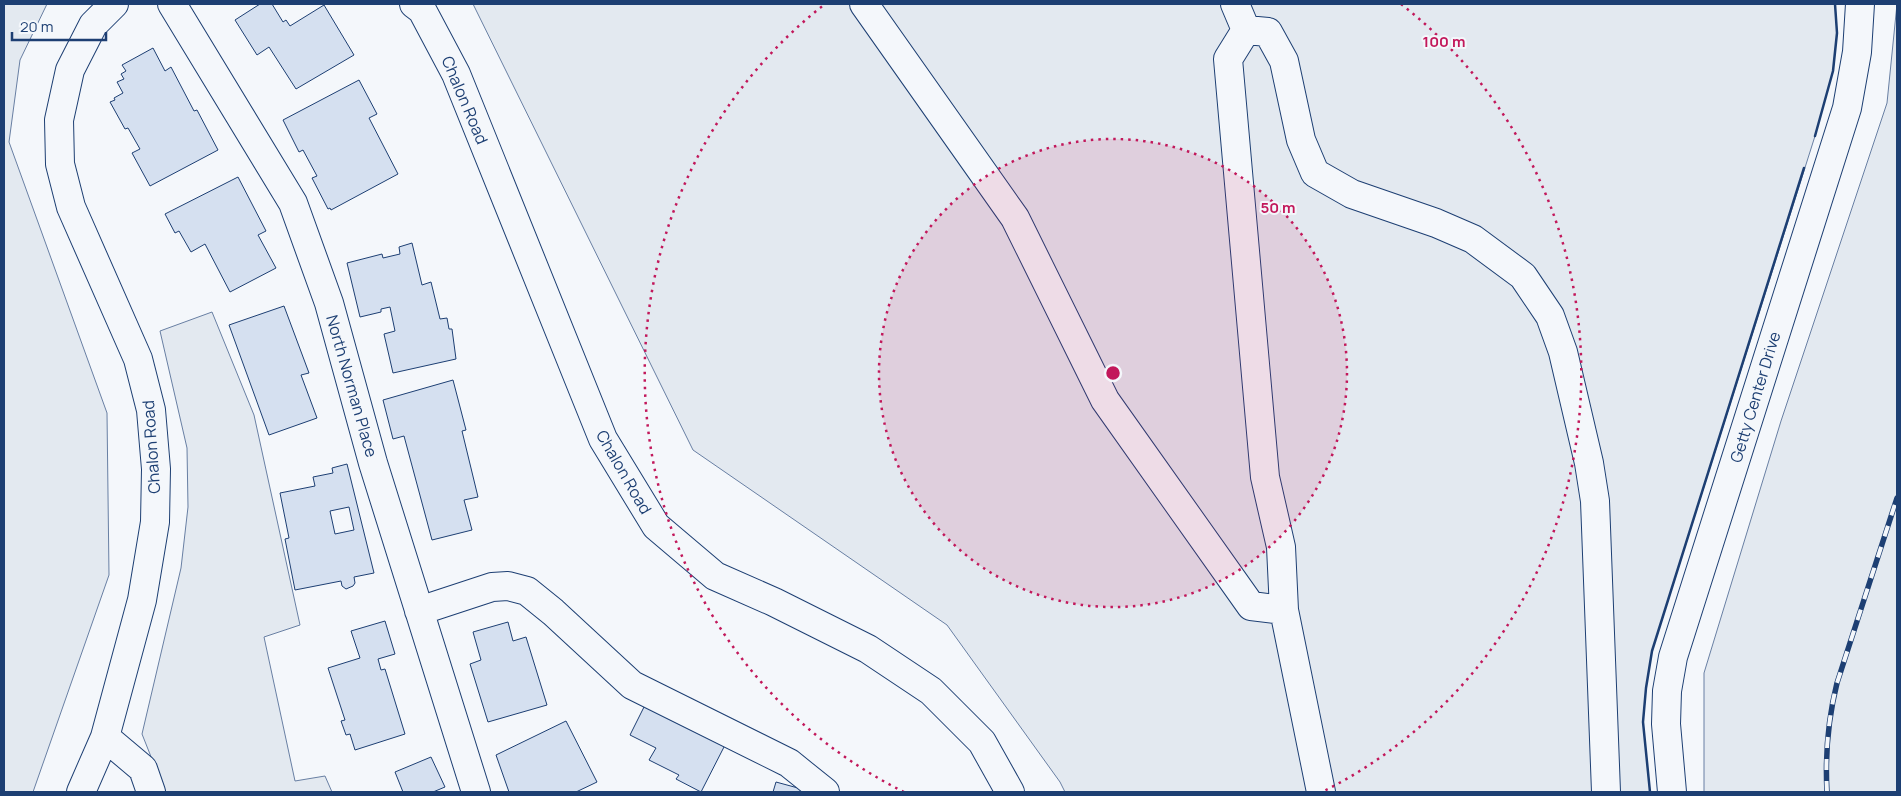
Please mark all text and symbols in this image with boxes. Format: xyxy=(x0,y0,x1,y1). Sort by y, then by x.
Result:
scale bar xyxy=(12,10,106,42)
text: 20 m xyxy=(20,16,53,37)
text: 100 m xyxy=(1423,31,1465,52)
street label: Chalon Road xyxy=(437,53,493,147)
text: 50 m xyxy=(1260,197,1296,218)
street label: North Norman Place xyxy=(321,312,383,460)
street label: Getty Center Drive xyxy=(1725,329,1785,465)
centre of rings xyxy=(1104,364,1122,382)
street label: Chalon Road xyxy=(137,400,165,494)
street label: Chalon Road xyxy=(591,426,657,518)

